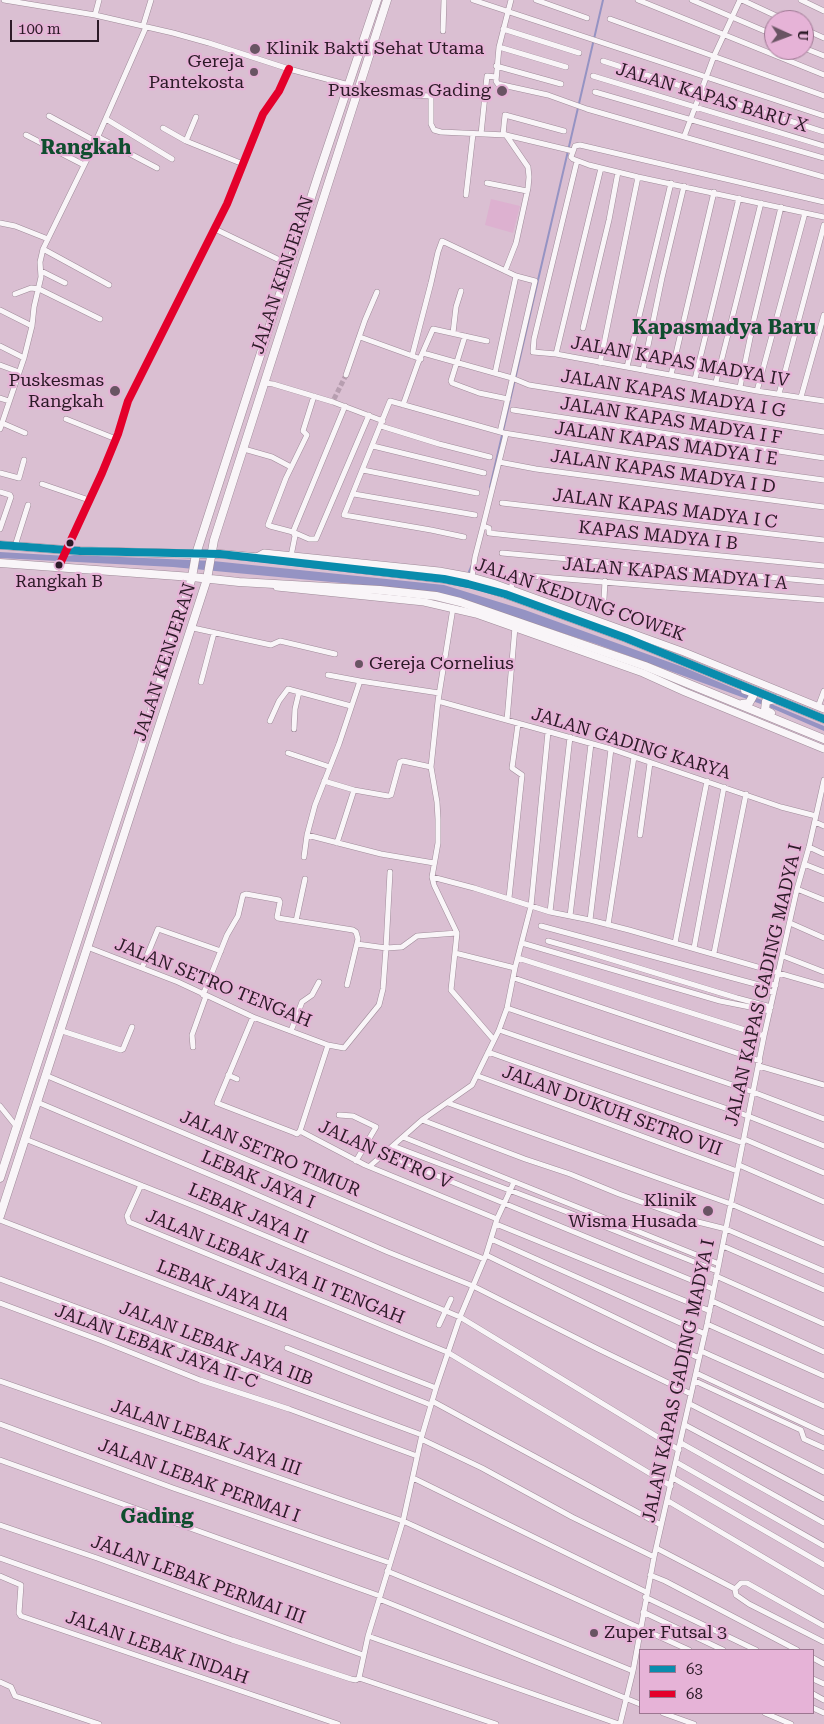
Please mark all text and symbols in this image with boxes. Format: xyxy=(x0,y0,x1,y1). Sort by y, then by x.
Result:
scale bar xyxy=(12,10,101,42)
north arrow xyxy=(764,10,814,60)
text: 100 m xyxy=(18,20,61,38)
text: U xyxy=(795,30,811,41)
place label: Klinik Bakti Sehat Utama xyxy=(266,38,484,60)
marker: Klinik Bakti Sehat Utama xyxy=(248,42,262,56)
place label: Gereja Pantekosta xyxy=(148,51,244,94)
street label: JALAN KAPAS BARU X xyxy=(613,58,811,138)
marker: Gereja Pantekosta xyxy=(248,66,260,78)
place label: Puskesmas Gading xyxy=(328,80,491,102)
marker: Puskesmas Gading xyxy=(495,84,509,98)
district label: Rangkah xyxy=(41,136,131,160)
street label: JALAN KENJERAN xyxy=(247,193,319,357)
district label: Kapasmadya Baru xyxy=(632,316,816,340)
street label: JALAN KAPAS MADYA IV xyxy=(569,332,791,392)
street label: JALAN KAPAS MADYA I G xyxy=(559,366,787,422)
place label: Puskesmas Rangkah xyxy=(8,370,104,412)
marker: Puskesmas Rangkah xyxy=(108,384,122,398)
street label: JALAN KAPAS MADYA I F xyxy=(559,393,783,449)
street label: JALAN KAPAS MADYA I E xyxy=(553,418,779,470)
street label: JALAN KAPAS MADYA I D xyxy=(549,445,777,499)
street label: JALAN KAPAS MADYA I C xyxy=(551,484,779,534)
street label: KAPAS MADYA I B xyxy=(577,517,739,555)
unlabelled marker xyxy=(65,538,75,548)
street label: JALAN KAPAS MADYA I A xyxy=(561,553,789,595)
street label: JALAN KEDUNG COWEK xyxy=(472,554,688,646)
marker: Rangkah B xyxy=(54,560,64,570)
place label: Rangkah B xyxy=(15,572,103,592)
street label: JALAN KENJERAN xyxy=(129,580,201,744)
place label: Gereja Cornelius xyxy=(369,653,514,675)
marker: Gereja Cornelius xyxy=(353,658,365,670)
street label: JALAN GADING KARYA xyxy=(529,703,733,785)
street label: JALAN KAPAS GADING MADYA I xyxy=(721,842,807,1128)
street label: JALAN SETRO TENGAH xyxy=(111,934,315,1032)
street label: JALAN DUKUH SETRO VII xyxy=(499,1061,725,1161)
street label: JALAN SETRO TIMUR xyxy=(177,1106,363,1202)
street label: JALAN SETRO V xyxy=(315,1116,455,1194)
street label: LEBAK JAYA I xyxy=(198,1146,318,1214)
street label: LEBAK JAYA II xyxy=(185,1179,311,1249)
place label: Klinik Wisma Husada xyxy=(568,1190,697,1232)
marker: Klinik Wisma Husada xyxy=(701,1204,715,1218)
street label: JALAN LEBAK JAYA II TENGAH xyxy=(142,1205,408,1329)
street label: JALAN KAPAS GADING MADYA I xyxy=(638,1237,720,1525)
street label: LEBAK JAYA IIA xyxy=(153,1256,293,1326)
street label: JALAN LEBAK JAYA IIB xyxy=(116,1297,316,1391)
street label: JALAN LEBAK JAYA II-C xyxy=(52,1300,260,1394)
street label: JALAN LEBAK JAYA III xyxy=(108,1395,304,1481)
street label: JALAN LEBAK PERMAI I xyxy=(95,1434,303,1528)
district label: Gading xyxy=(120,1505,194,1529)
street label: JALAN LEBAK PERMAI III xyxy=(88,1531,308,1629)
street label: JALAN LEBAK INDAH xyxy=(63,1606,251,1690)
place label: Zuper Futsal 3 xyxy=(604,1622,727,1644)
marker: Zuper Futsal 3 xyxy=(588,1627,600,1639)
legend xyxy=(639,1649,814,1714)
text: 63 xyxy=(686,1660,703,1678)
text: 68 xyxy=(686,1685,703,1703)

